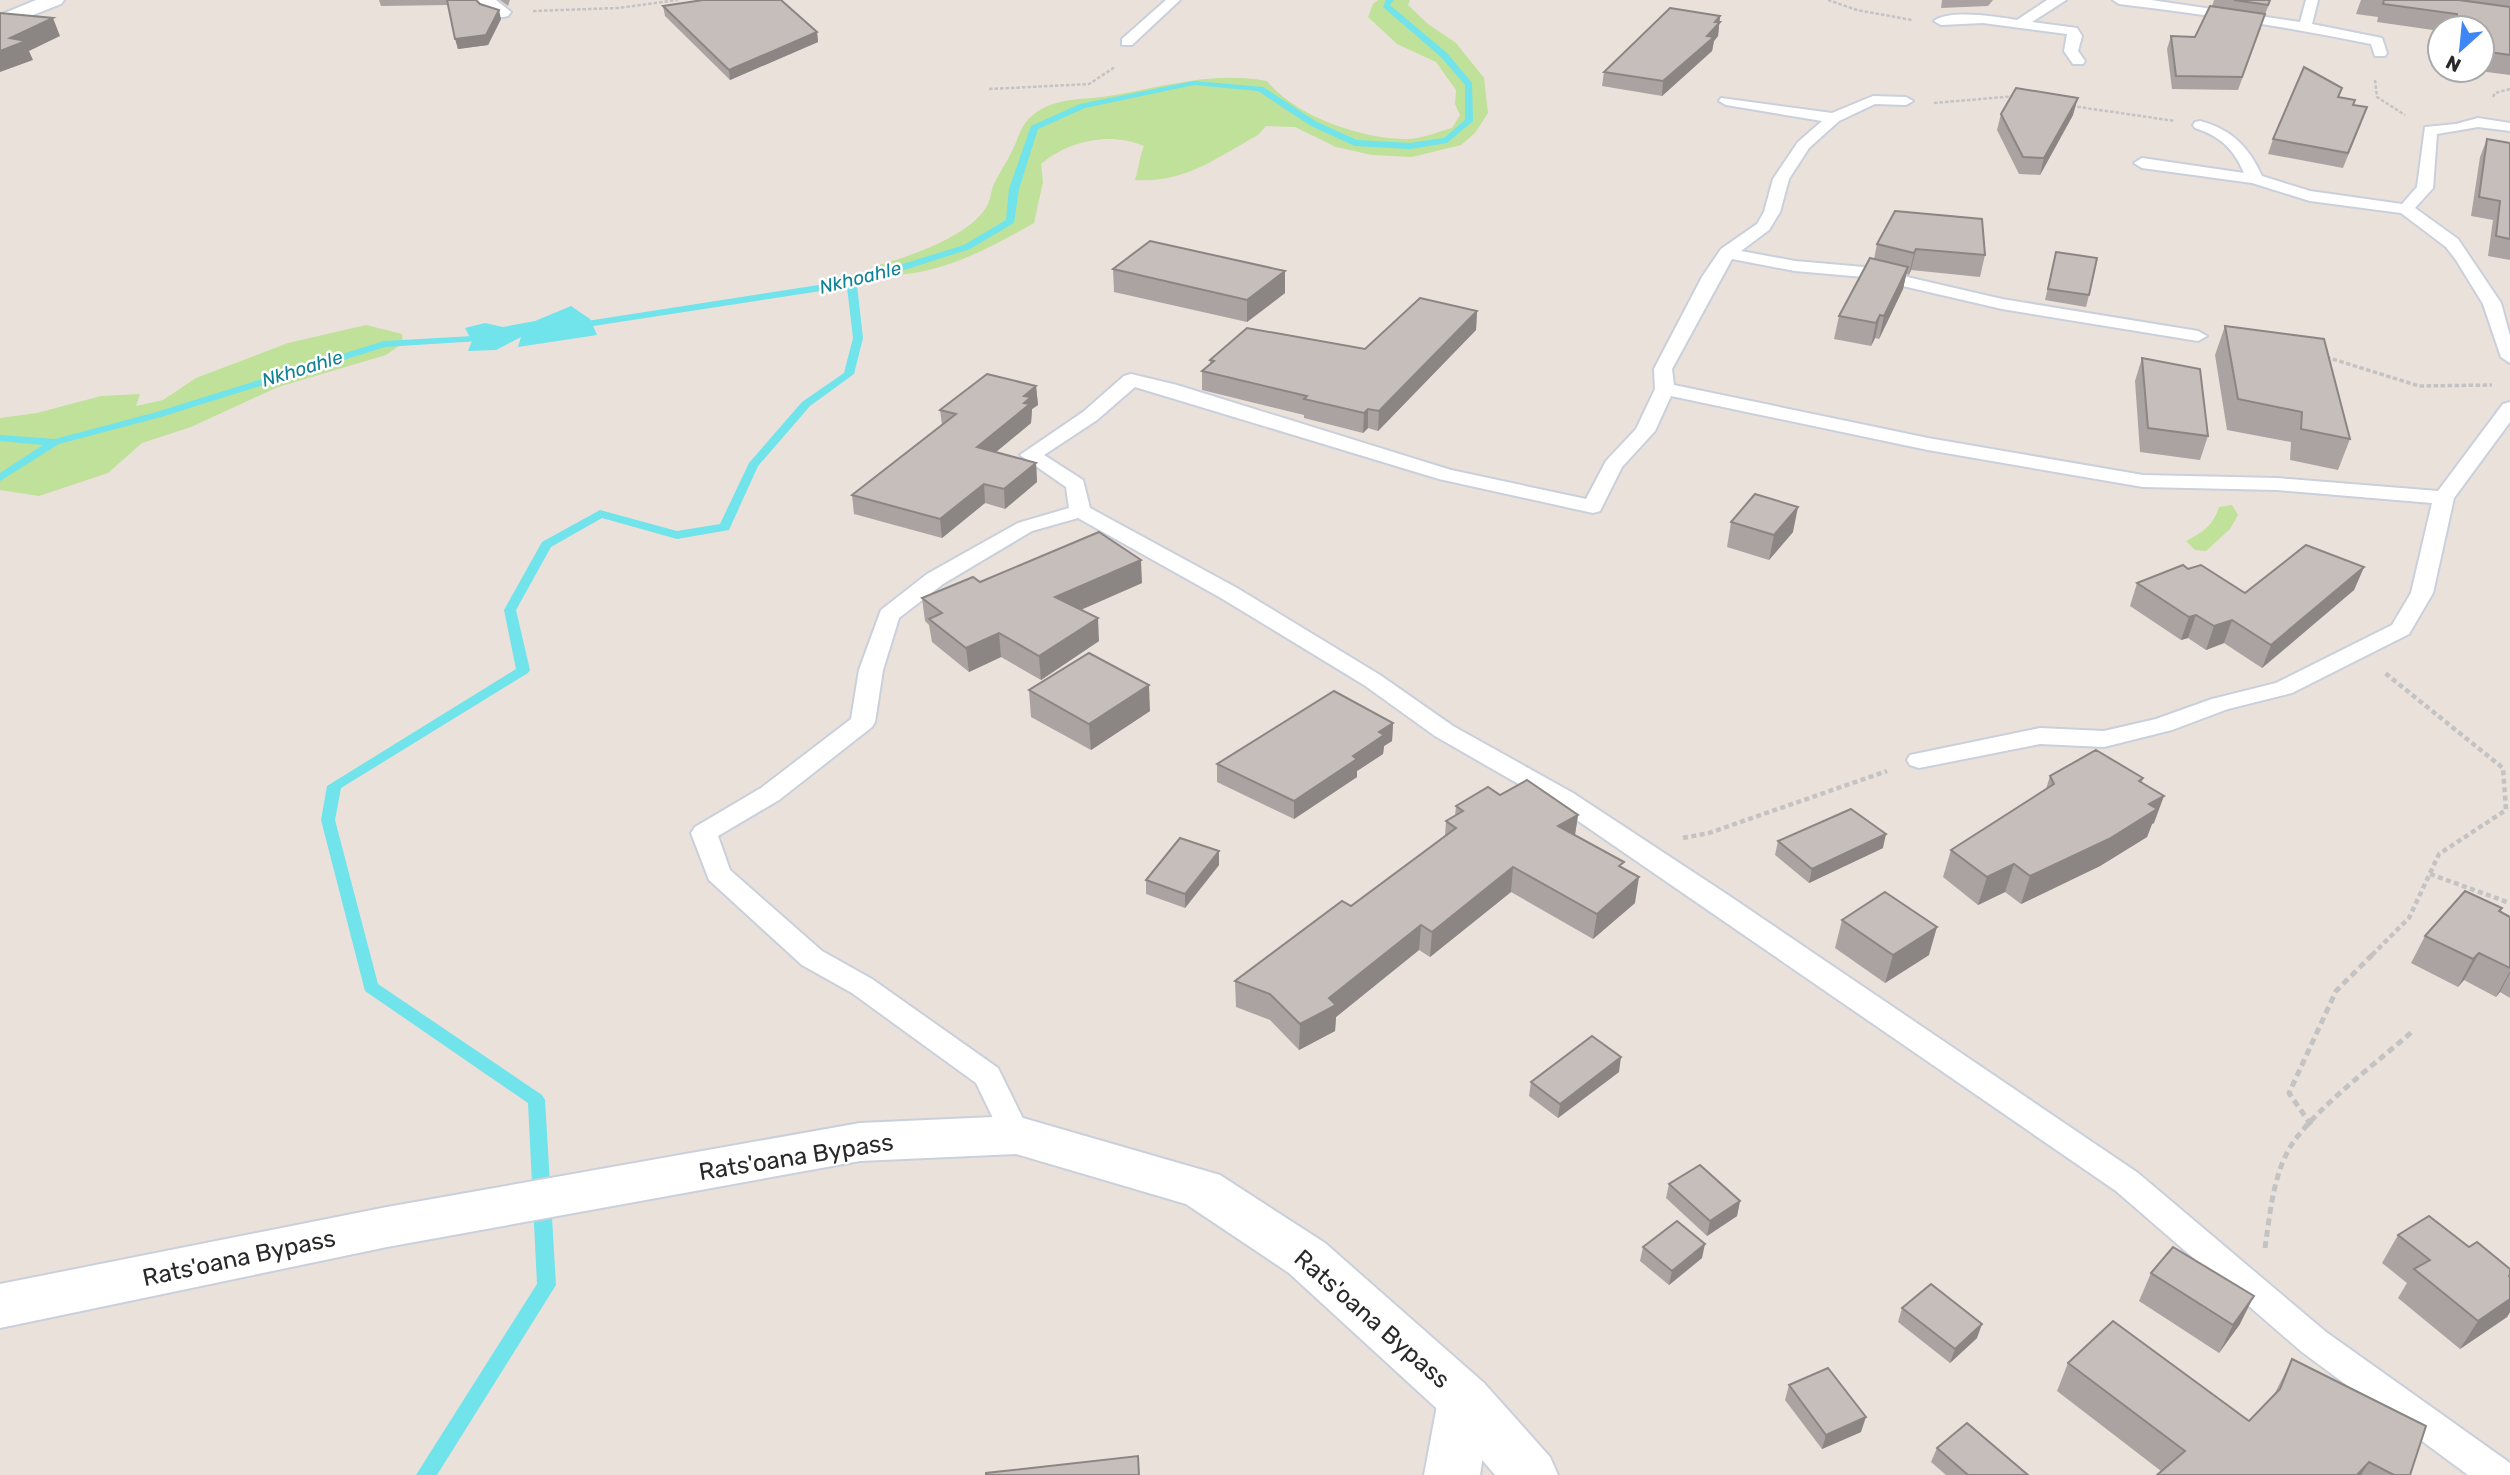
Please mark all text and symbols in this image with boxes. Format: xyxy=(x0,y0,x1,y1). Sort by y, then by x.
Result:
north arrow xyxy=(2426,14,2496,84)
text: N xyxy=(2442,50,2465,77)
water label: Nkhoahle xyxy=(817,256,904,299)
water label: Nkhoahle xyxy=(259,345,346,392)
street label: Rats'oana Bypass xyxy=(697,1128,895,1186)
street label: Rats'oana Bypass xyxy=(140,1224,338,1292)
street label: Rats'oana Bypass xyxy=(1289,1244,1455,1394)

